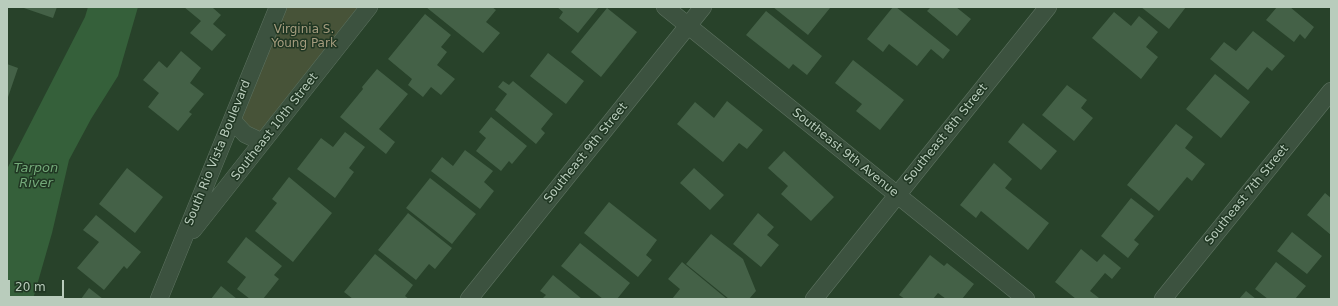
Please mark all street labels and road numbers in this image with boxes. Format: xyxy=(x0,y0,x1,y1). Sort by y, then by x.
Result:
street label: Southeast 10th Street xyxy=(229,70,321,184)
street label: South Rio Vista Boulevard xyxy=(182,78,254,228)
street label: Southeast 8th Street xyxy=(901,81,991,187)
street label: Southeast 9th Street xyxy=(541,100,631,206)
street label: Southeast 9th Avenue xyxy=(789,106,901,200)
street label: Southeast 7th Street xyxy=(1202,142,1292,248)

